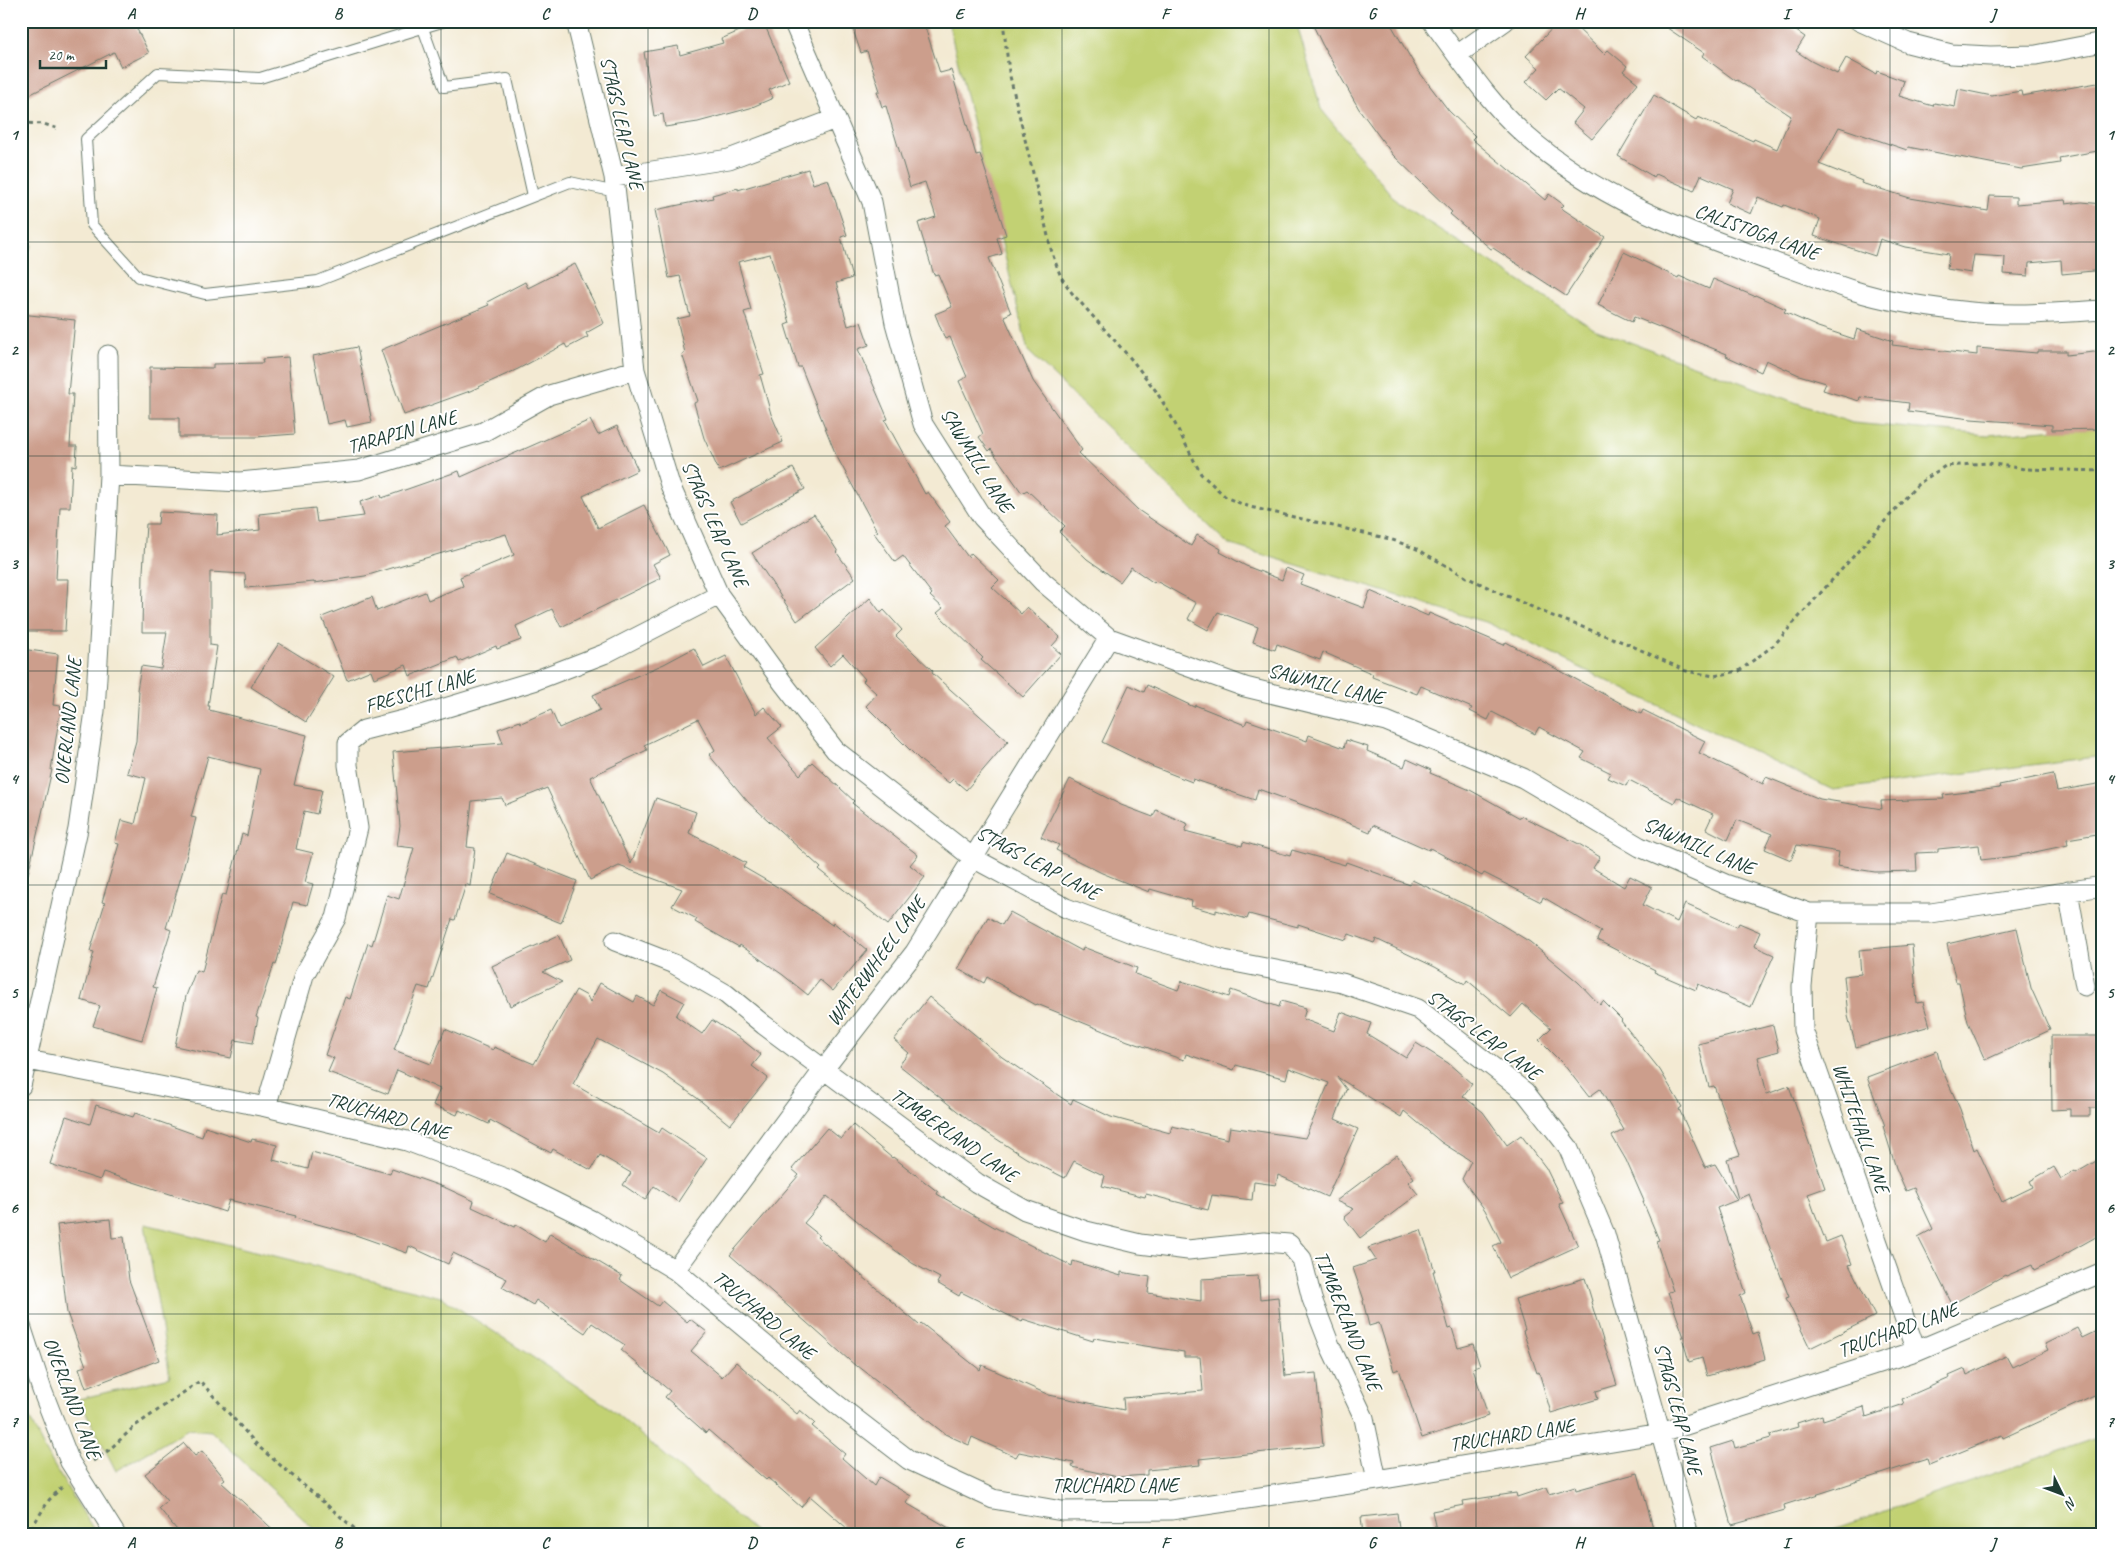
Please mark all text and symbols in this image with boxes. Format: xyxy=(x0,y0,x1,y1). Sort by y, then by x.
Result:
text: A xyxy=(127,4,137,24)
text: B xyxy=(334,4,344,24)
text: C xyxy=(541,4,551,24)
text: D xyxy=(747,4,758,24)
text: E xyxy=(955,4,966,24)
text: F xyxy=(1161,4,1172,24)
text: G xyxy=(1368,4,1378,24)
text: H xyxy=(1574,4,1586,24)
text: I xyxy=(1783,4,1793,24)
text: J xyxy=(1989,4,1998,24)
scale bar xyxy=(40,38,106,70)
text: 20 m xyxy=(48,46,75,65)
street label: STAGS LEAP LANE xyxy=(595,54,650,195)
text: 1 xyxy=(10,125,19,145)
text: 1 xyxy=(2106,125,2115,145)
street label: CALISTOGA LANE xyxy=(1691,198,1825,267)
text: 2 xyxy=(10,340,19,360)
text: 2 xyxy=(2106,340,2115,360)
street label: SAWMILL LANE xyxy=(935,403,1020,519)
street label: TARAPIN LANE xyxy=(344,404,463,460)
street label: STAGS LEAP LANE xyxy=(676,457,755,594)
text: 3 xyxy=(10,554,19,574)
text: 3 xyxy=(2106,554,2115,574)
street label: OVERLAND LANE xyxy=(49,653,87,786)
street label: SAWMILL LANE xyxy=(1266,658,1389,711)
street label: FRESCHI LANE xyxy=(362,663,480,719)
text: 4 xyxy=(10,769,19,789)
text: 4 xyxy=(2106,769,2115,789)
street label: SAWMILL LANE xyxy=(1640,811,1761,882)
street label: STAGS LEAP LANE xyxy=(972,820,1107,907)
street label: WATERWHEEL LANE xyxy=(821,889,933,1031)
text: 5 xyxy=(11,983,20,1003)
text: 5 xyxy=(2107,983,2116,1003)
street label: STAGS LEAP LANE xyxy=(1422,984,1548,1088)
street label: WHITEHALL LANE xyxy=(1827,1060,1896,1199)
street label: TIMBERLAND LANE xyxy=(886,1082,1025,1190)
street label: TRUCHARD LANE xyxy=(324,1087,454,1146)
text: 6 xyxy=(10,1198,19,1218)
text: 6 xyxy=(2106,1198,2115,1218)
street label: TIMBERLAND LANE xyxy=(1309,1247,1389,1397)
street label: TRUCHARD LANE xyxy=(708,1265,822,1367)
street label: TRUCHARD LANE xyxy=(1834,1296,1964,1363)
street label: OVERLAND LANE xyxy=(37,1334,108,1465)
street label: STAGS LEAP LANE xyxy=(1648,1340,1708,1481)
text: 7 xyxy=(10,1412,19,1432)
street label: TRUCHARD LANE xyxy=(1448,1412,1579,1457)
text: 7 xyxy=(2106,1412,2115,1432)
north arrow xyxy=(2036,1468,2086,1518)
street label: TRUCHARD LANE xyxy=(1052,1473,1181,1498)
text: N xyxy=(2061,1493,2081,1513)
text: A xyxy=(127,1533,137,1553)
text: B xyxy=(334,1533,344,1553)
text: C xyxy=(541,1533,551,1553)
text: D xyxy=(747,1533,758,1553)
text: E xyxy=(955,1533,966,1553)
text: F xyxy=(1161,1533,1172,1553)
text: G xyxy=(1368,1533,1378,1553)
text: H xyxy=(1574,1533,1586,1553)
text: I xyxy=(1783,1533,1793,1553)
text: J xyxy=(1989,1533,1998,1553)

